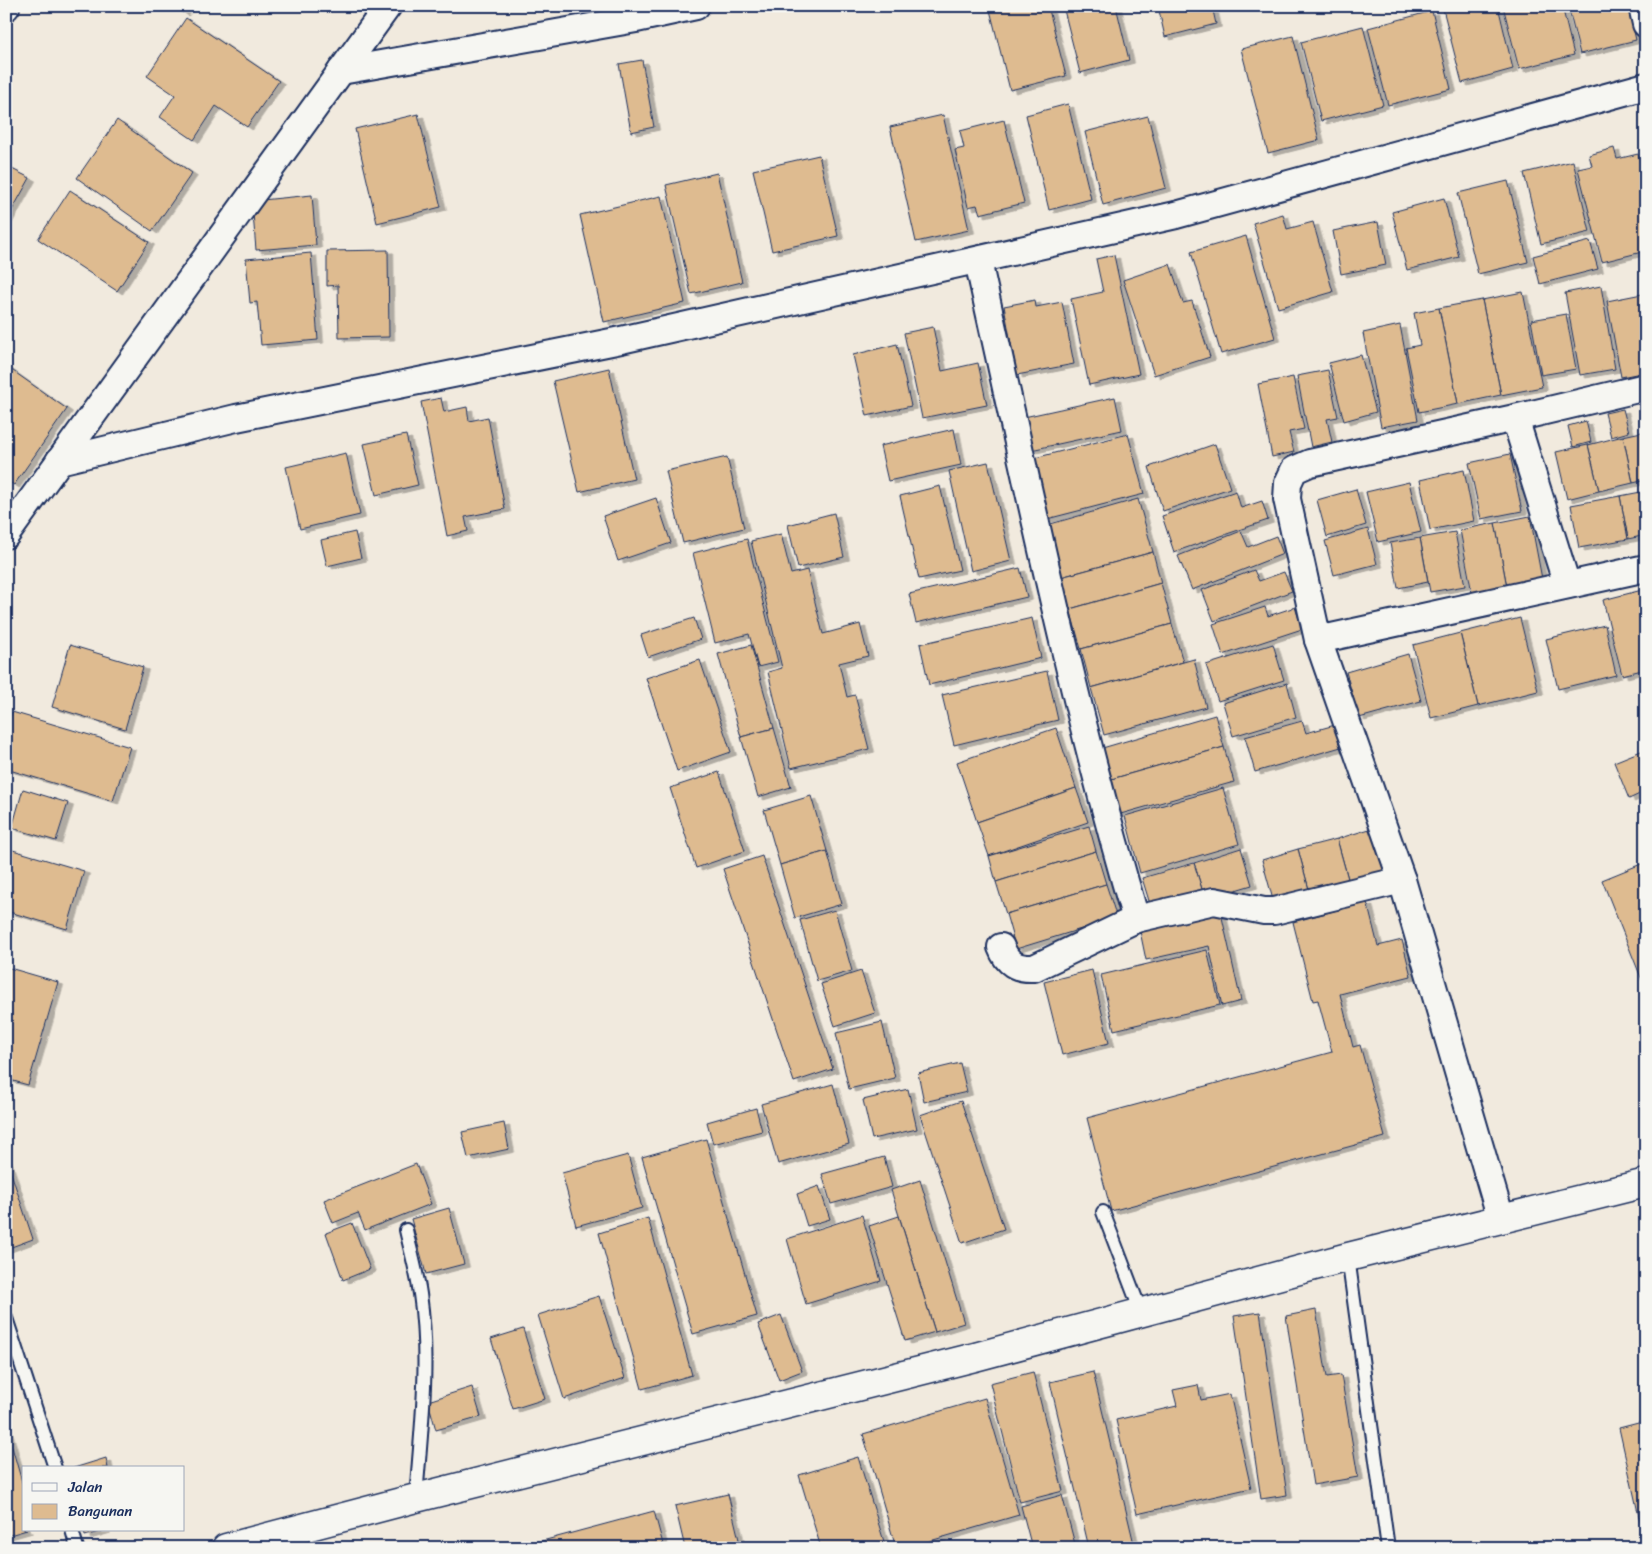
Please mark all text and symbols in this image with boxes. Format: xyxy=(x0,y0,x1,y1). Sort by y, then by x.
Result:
legend xyxy=(22,1466,185,1532)
text: Jalan xyxy=(67,1474,102,1500)
text: Bangunan xyxy=(68,1498,132,1524)

